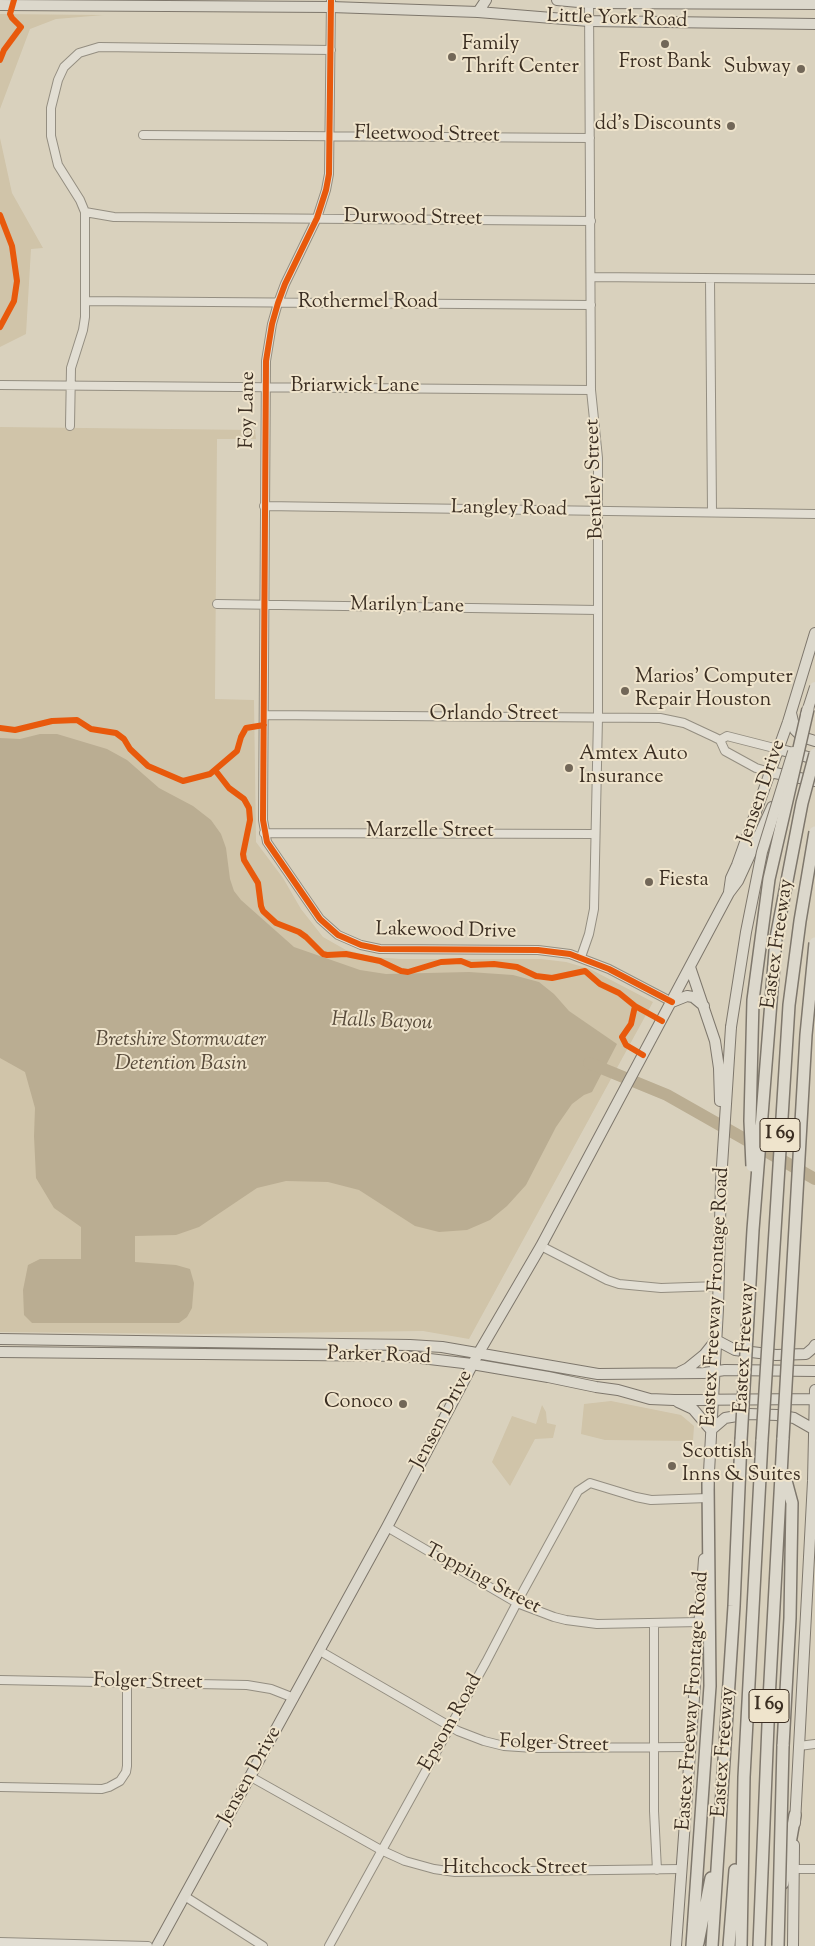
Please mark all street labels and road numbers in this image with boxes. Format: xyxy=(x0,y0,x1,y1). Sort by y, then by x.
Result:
street label: Little York Road xyxy=(546,6,688,34)
street label: Fleetwood Street xyxy=(354,123,500,149)
street label: Durwood Street xyxy=(344,206,482,232)
street label: Rothermel Road xyxy=(298,292,438,316)
street label: Foy Lane xyxy=(236,371,262,449)
street label: Briarwick Lane xyxy=(290,376,420,400)
street label: Bentley Street xyxy=(582,418,610,540)
street label: Langley Road xyxy=(451,497,567,523)
street label: Marilyn Lane xyxy=(350,594,464,620)
street label: Orlando Street xyxy=(430,704,558,728)
street label: Jensen Drive xyxy=(734,737,792,847)
street label: Marzelle Street xyxy=(366,821,494,845)
street label: Eastex Freeway xyxy=(758,878,800,1010)
street label: Lakewood Drive xyxy=(375,919,517,945)
road number: I 69 xyxy=(760,1118,800,1152)
street label: Eastex Freeway Frontage Road xyxy=(698,1167,736,1427)
street label: Eastex Freeway xyxy=(731,1282,761,1414)
street label: Parker Road xyxy=(327,1343,431,1371)
street label: Jensen Drive xyxy=(407,1367,479,1473)
street label: Topping Street xyxy=(420,1539,544,1621)
street label: Eastex Freeway Frontage Road xyxy=(673,1571,715,1831)
street label: Folger Street xyxy=(93,1670,203,1696)
street label: Epsom Road xyxy=(415,1670,489,1776)
street label: Eastex Freeway xyxy=(708,1686,742,1818)
road number: I 69 xyxy=(749,1690,789,1722)
street label: Jensen Drive xyxy=(214,1723,288,1829)
street label: Folger Street xyxy=(499,1731,609,1759)
street label: Hitchcock Street xyxy=(443,1858,587,1882)

